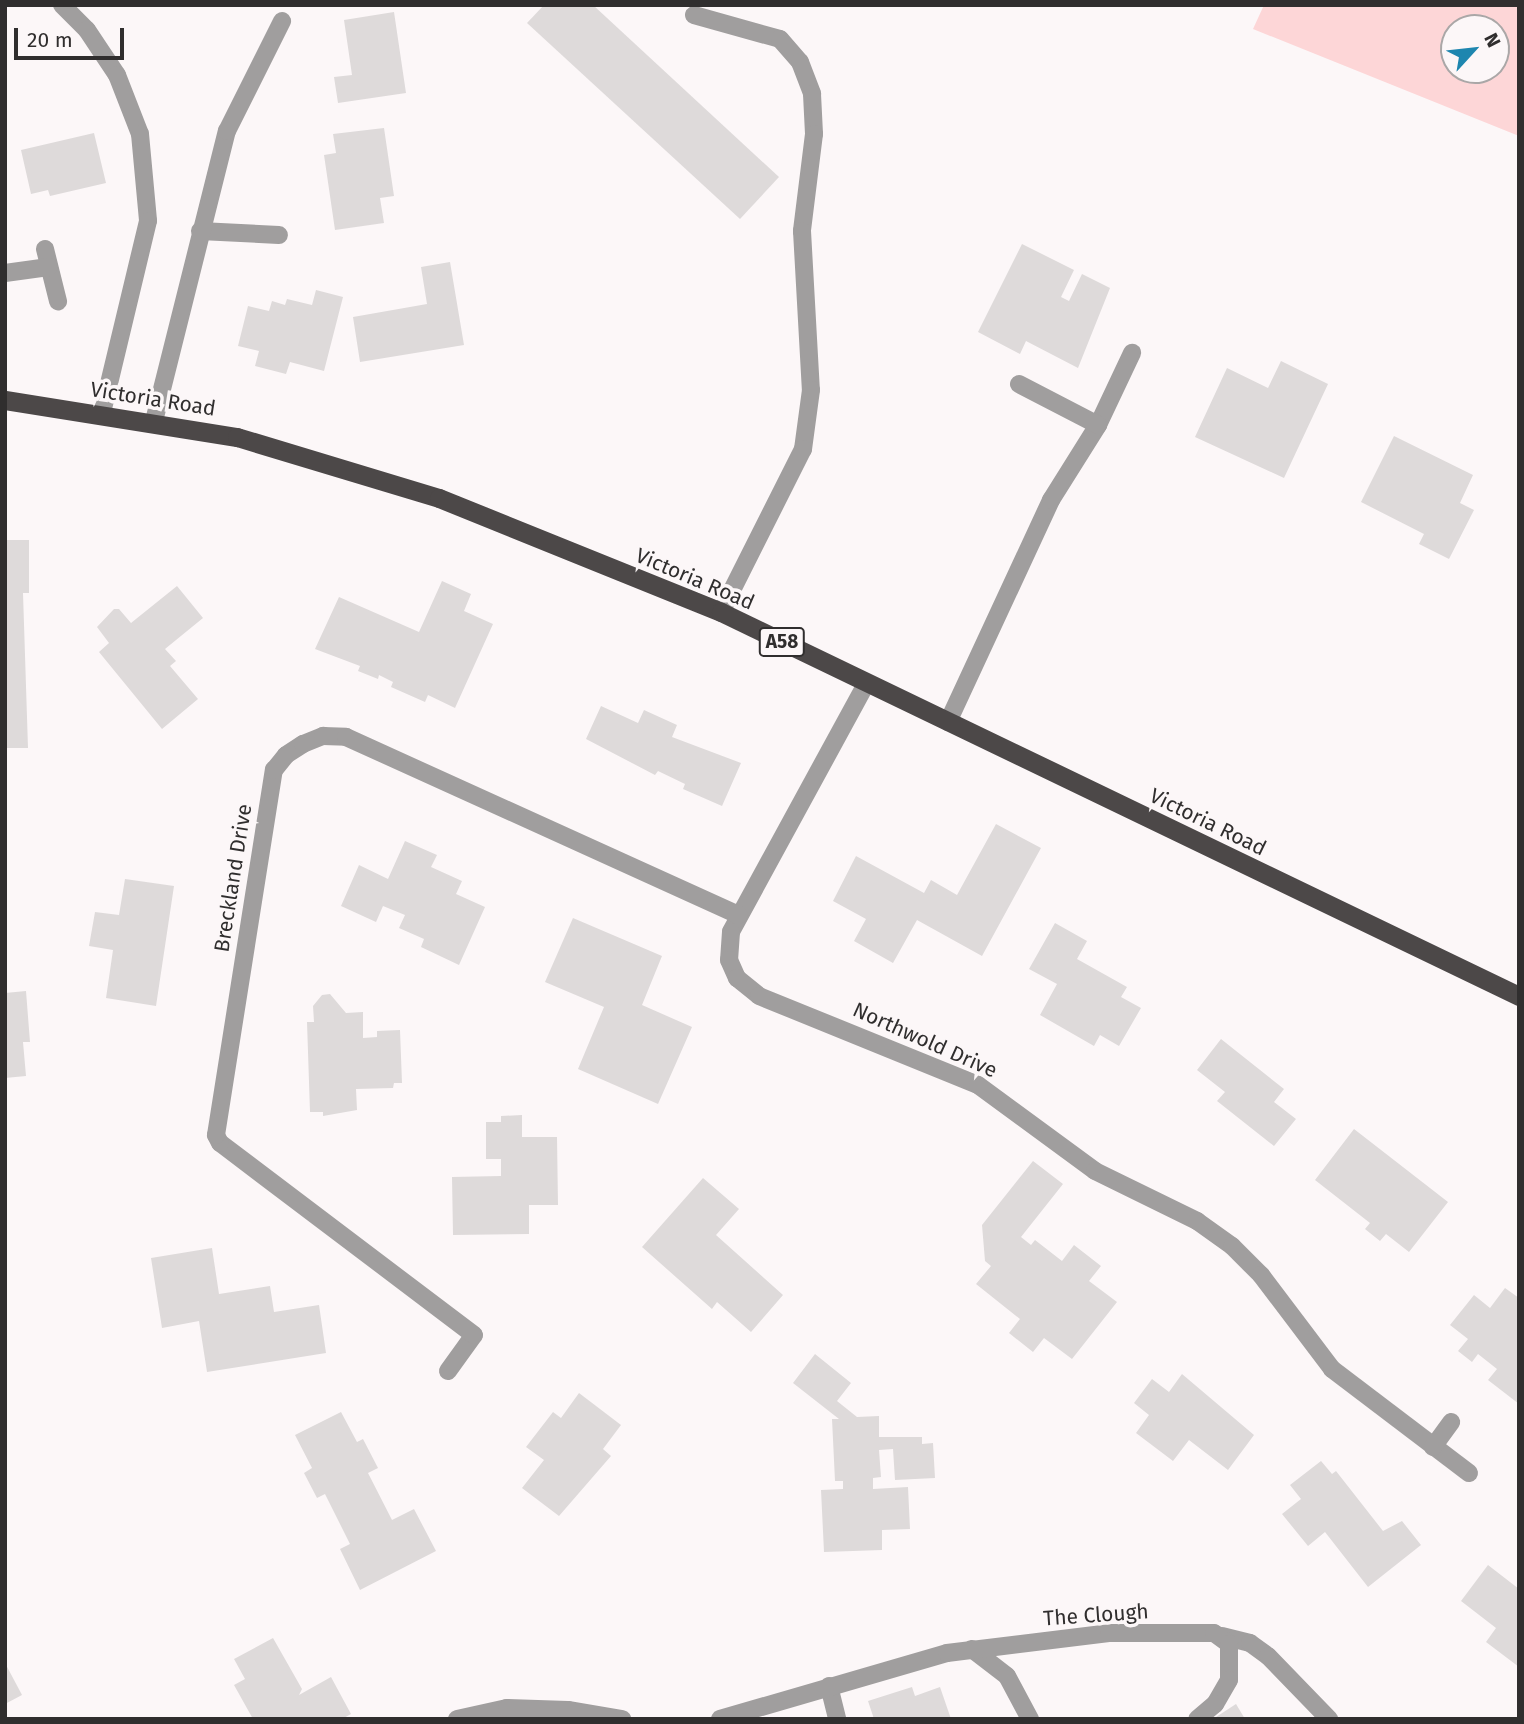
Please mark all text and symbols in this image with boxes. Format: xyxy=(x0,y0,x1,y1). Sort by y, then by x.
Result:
scale bar xyxy=(18,14,128,58)
north arrow xyxy=(1440,14,1510,84)
text: 20 m xyxy=(27,27,73,53)
text: N xyxy=(1479,29,1505,51)
street label: Victoria Road xyxy=(89,377,217,421)
street label: Victoria Road xyxy=(632,543,758,615)
road number: A58 xyxy=(758,626,806,657)
street label: Victoria Road xyxy=(1146,783,1270,861)
street label: Breckland Drive xyxy=(209,802,257,954)
street label: Northwold Drive xyxy=(849,997,1001,1083)
street label: The Clough xyxy=(1043,1599,1149,1631)

